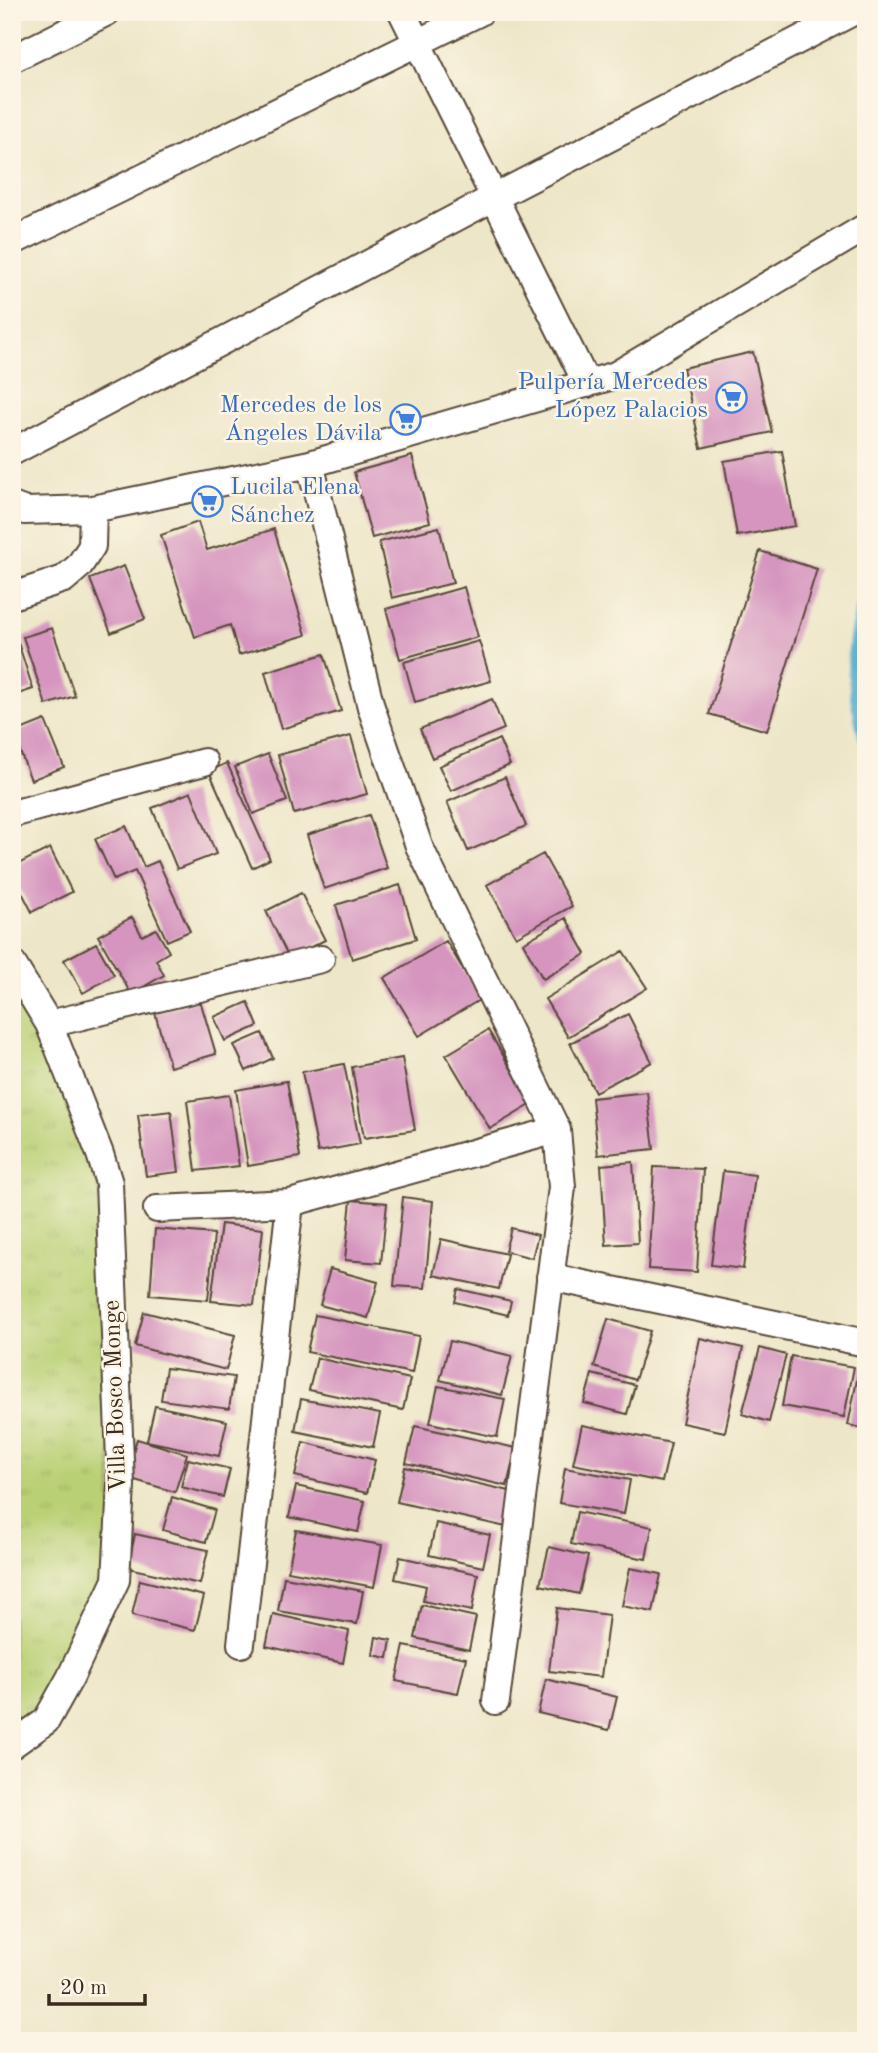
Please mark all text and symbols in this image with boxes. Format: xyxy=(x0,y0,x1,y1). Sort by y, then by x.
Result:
place label: Pulpería Mercedes López Palacios xyxy=(518,371,708,423)
supermarket icon: Pulpería Mercedes López Palacios xyxy=(714,380,748,414)
place label: Mercedes de los Ángeles Dávila xyxy=(220,394,382,446)
supermarket icon: Mercedes de los Ángeles Dávila xyxy=(388,403,422,437)
place label: Lucila Elena Sánchez xyxy=(230,476,360,528)
supermarket icon: Lucila Elena Sánchez xyxy=(190,485,224,519)
street label: Villa Bosco Monge xyxy=(101,1299,131,1493)
scale bar xyxy=(49,1962,145,2006)
text: 20 m xyxy=(60,1978,107,1999)

